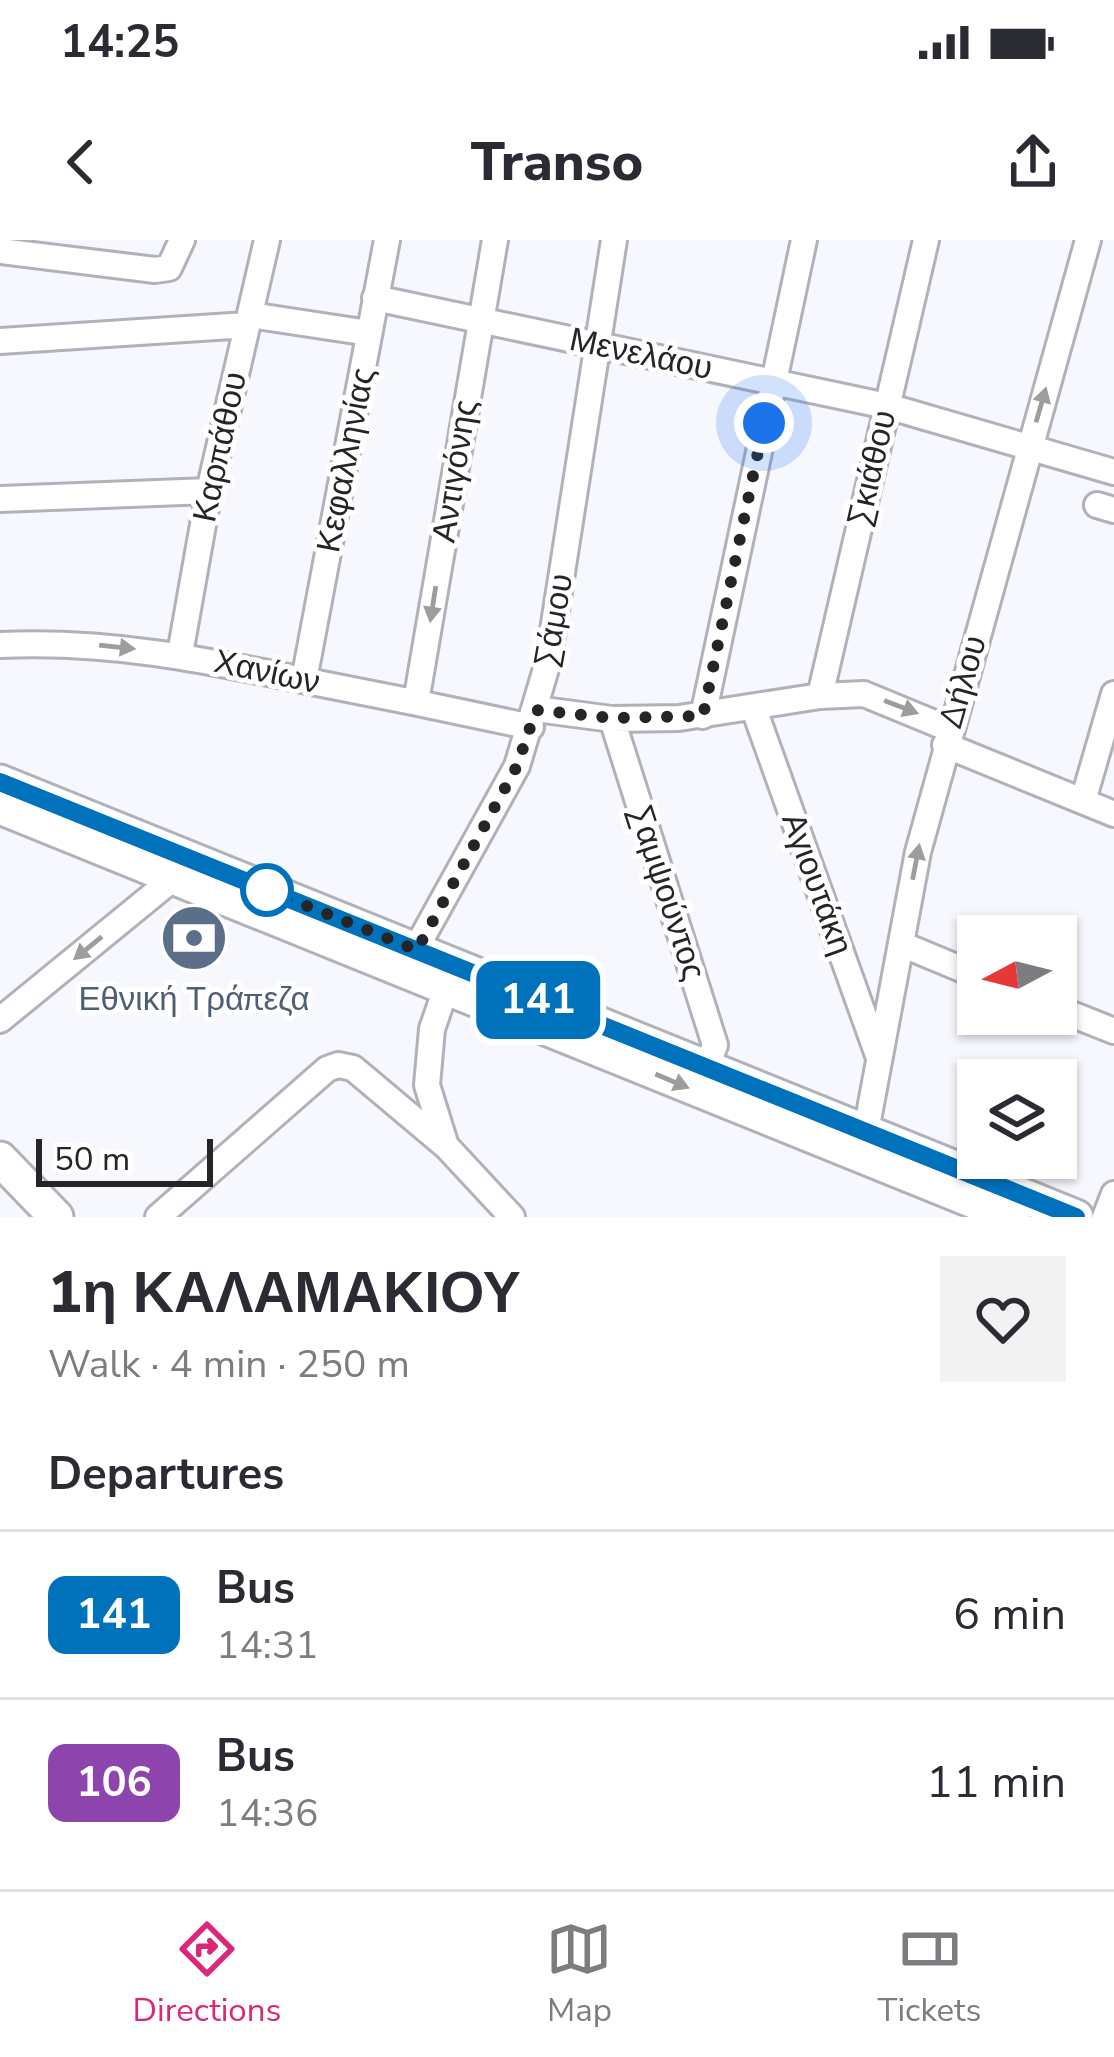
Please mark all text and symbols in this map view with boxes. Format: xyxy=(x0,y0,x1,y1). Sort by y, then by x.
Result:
text: 14:25 xyxy=(60,12,179,73)
text: Transo xyxy=(471,125,643,199)
icon: back xyxy=(48,129,114,195)
icon: share xyxy=(1000,129,1066,195)
street label: Μενελάου xyxy=(565,317,717,391)
street label: Κεφαλληνίας xyxy=(306,364,386,556)
street label: Καρπάθου xyxy=(182,368,258,526)
one-way arrow xyxy=(1033,386,1051,423)
your location xyxy=(734,393,794,453)
street label: Αντιγόνης xyxy=(422,396,488,546)
street label: Σκιάθου xyxy=(837,406,907,530)
street label: Σάμου xyxy=(524,570,584,670)
one-way arrow xyxy=(423,585,441,623)
street label: Δήλου xyxy=(928,630,998,734)
one-way arrow xyxy=(99,638,136,657)
street label: Χανίων xyxy=(210,639,324,705)
one-way arrow xyxy=(883,699,919,717)
street label: Σαμψούντος xyxy=(618,800,716,986)
street label: Αγιουτάκη xyxy=(771,807,863,961)
one-way arrow xyxy=(907,843,926,881)
unlabelled marker xyxy=(242,865,292,915)
bank icon: Εθνική Τράπεζα xyxy=(159,903,229,973)
north arrow xyxy=(957,915,1077,1035)
map controls xyxy=(957,915,1077,1179)
one-way arrow xyxy=(73,935,104,960)
line badge: 141 xyxy=(469,961,607,1039)
text: 141 xyxy=(500,971,576,1028)
place label: Εθνική Τράπεζα xyxy=(78,977,310,1022)
button: layers xyxy=(957,1059,1077,1179)
one-way arrow xyxy=(654,1072,690,1091)
scale bar xyxy=(36,1133,213,1186)
text: 50 m xyxy=(54,1137,130,1182)
text: 1η ΚΑΛΑΜΑΚΙΟΥ xyxy=(48,1254,521,1332)
button: heart xyxy=(940,1256,1066,1382)
text: Walk · 4 min · 250 m xyxy=(48,1338,410,1391)
text: Departures xyxy=(48,1444,284,1505)
text: Bus xyxy=(216,1558,295,1619)
text: 6 min xyxy=(953,1584,1066,1645)
text: 141 xyxy=(76,1586,152,1643)
text: 14:31 xyxy=(216,1619,319,1672)
text: Bus xyxy=(216,1726,295,1787)
text: 11 min xyxy=(926,1752,1066,1813)
text: 106 xyxy=(76,1754,152,1811)
text: 14:36 xyxy=(216,1787,319,1840)
tab: Directions xyxy=(133,1916,281,2033)
tab: Map xyxy=(546,1916,612,2033)
tab: Tickets xyxy=(878,1916,981,2033)

